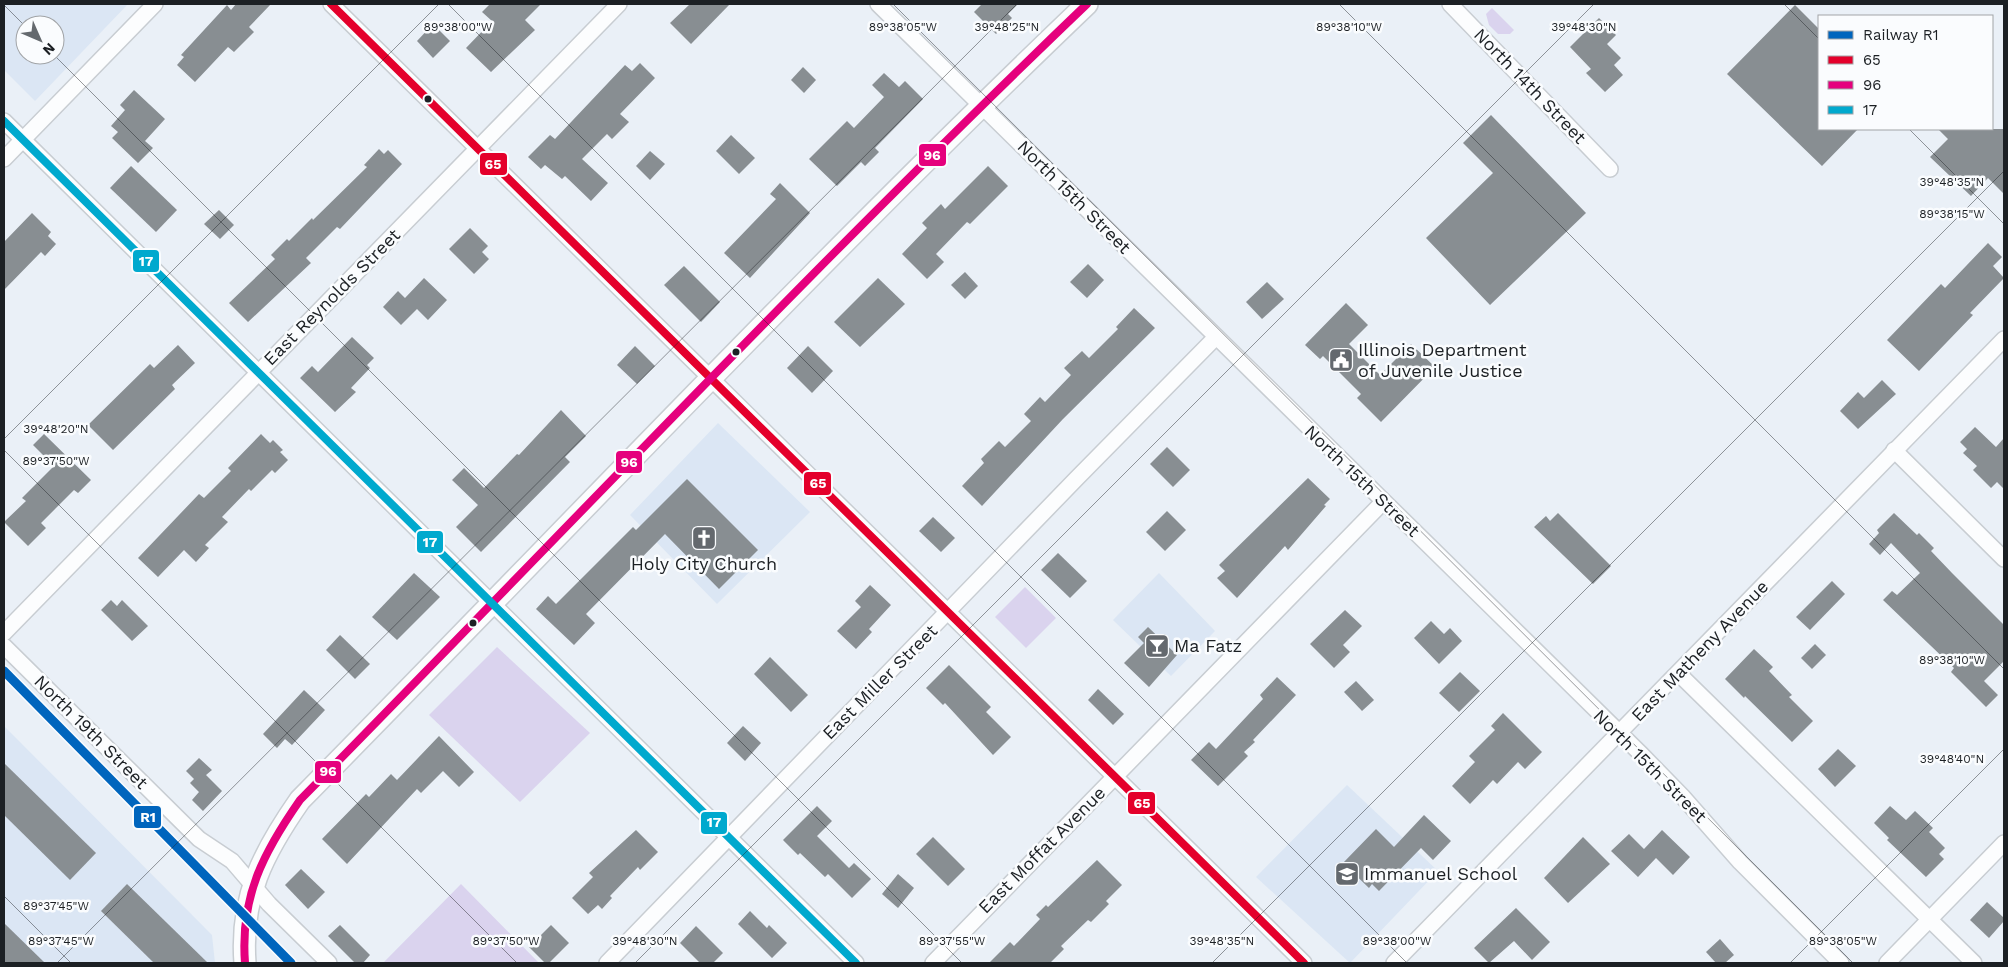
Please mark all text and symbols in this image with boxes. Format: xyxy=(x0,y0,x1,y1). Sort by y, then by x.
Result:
north arrow xyxy=(15,15,65,65)
legend xyxy=(1818,15,1993,130)
text: 89°38'00"W xyxy=(424,20,493,34)
text: 89°38'05"W xyxy=(869,20,938,34)
text: 39°48'25"N xyxy=(975,20,1039,34)
text: 89°38'10"W xyxy=(1316,20,1382,34)
text: 39°48'30"N xyxy=(1551,20,1617,34)
street label: North 14th Street xyxy=(1470,24,1591,148)
text: Railway R1 xyxy=(1863,26,1939,44)
text: N xyxy=(40,40,59,59)
text: 65 xyxy=(1863,51,1881,69)
text: 96 xyxy=(1863,76,1881,94)
unlabelled marker xyxy=(423,94,433,104)
text: 17 xyxy=(1863,101,1877,119)
street label: North 15th Street xyxy=(1013,136,1136,258)
line badge: 96 xyxy=(918,143,947,167)
text: 96 xyxy=(923,147,941,163)
line badge: 65 xyxy=(479,152,508,176)
text: 65 xyxy=(485,156,501,172)
text: 39°48'35"N xyxy=(1920,175,1984,189)
text: 89°38'15"W xyxy=(1919,207,1985,221)
street label: East Reynolds Street xyxy=(259,224,405,369)
line badge: 17 xyxy=(132,249,160,273)
text: 17 xyxy=(139,253,154,269)
place label: Illinois Department of Juvenile Justice xyxy=(1358,339,1527,381)
unlabelled marker xyxy=(731,347,741,357)
public building icon: Illinois Department of Juvenile Justice xyxy=(1328,347,1354,373)
street label: North 15th Street xyxy=(1301,420,1425,541)
text: 39°48'20"N xyxy=(23,422,89,436)
line badge: 96 xyxy=(615,450,643,474)
text: 89°37'50"W xyxy=(22,454,90,468)
text: 96 xyxy=(620,454,638,470)
line badge: 65 xyxy=(803,471,832,496)
text: 65 xyxy=(810,475,826,491)
church icon: Holy City Church xyxy=(691,525,717,551)
line badge: 17 xyxy=(416,530,444,554)
text: 17 xyxy=(423,534,438,550)
place label: Holy City Church xyxy=(631,553,777,574)
street label: East Matheny Avenue xyxy=(1627,576,1772,725)
unlabelled marker xyxy=(468,618,478,628)
street label: East Miller Street xyxy=(818,620,942,743)
bar icon: Ma Fatz xyxy=(1144,633,1170,659)
place label: Ma Fatz xyxy=(1174,635,1242,656)
text: 89°38'10"W xyxy=(1919,653,1985,667)
street label: North 19th Street xyxy=(30,670,153,793)
street label: North 15th Street xyxy=(1589,705,1712,827)
text: 39°48'40"N xyxy=(1920,752,1984,766)
line badge: 96 xyxy=(314,760,342,784)
text: 96 xyxy=(319,763,337,779)
street label: East Moffat Avenue xyxy=(974,782,1109,917)
line badge: 65 xyxy=(1127,791,1156,815)
text: 65 xyxy=(1134,795,1150,811)
line badge: R1 xyxy=(133,805,162,829)
text: R1 xyxy=(140,809,156,825)
line badge: 17 xyxy=(700,811,728,835)
text: 17 xyxy=(707,814,722,830)
school or university icon: Immanuel School xyxy=(1334,861,1360,887)
place label: Immanuel School xyxy=(1364,863,1518,884)
text: 89°37'45"W xyxy=(23,899,89,913)
text: 89°37'45"W xyxy=(28,934,94,948)
text: 89°37'50"W xyxy=(472,934,540,948)
text: 39°48'30"N xyxy=(612,934,678,948)
text: 89°37'55"W xyxy=(919,934,986,948)
text: 39°48'35"N xyxy=(1190,934,1254,948)
text: 89°38'00"W xyxy=(1363,934,1432,948)
text: 89°38'05"W xyxy=(1809,934,1878,948)

